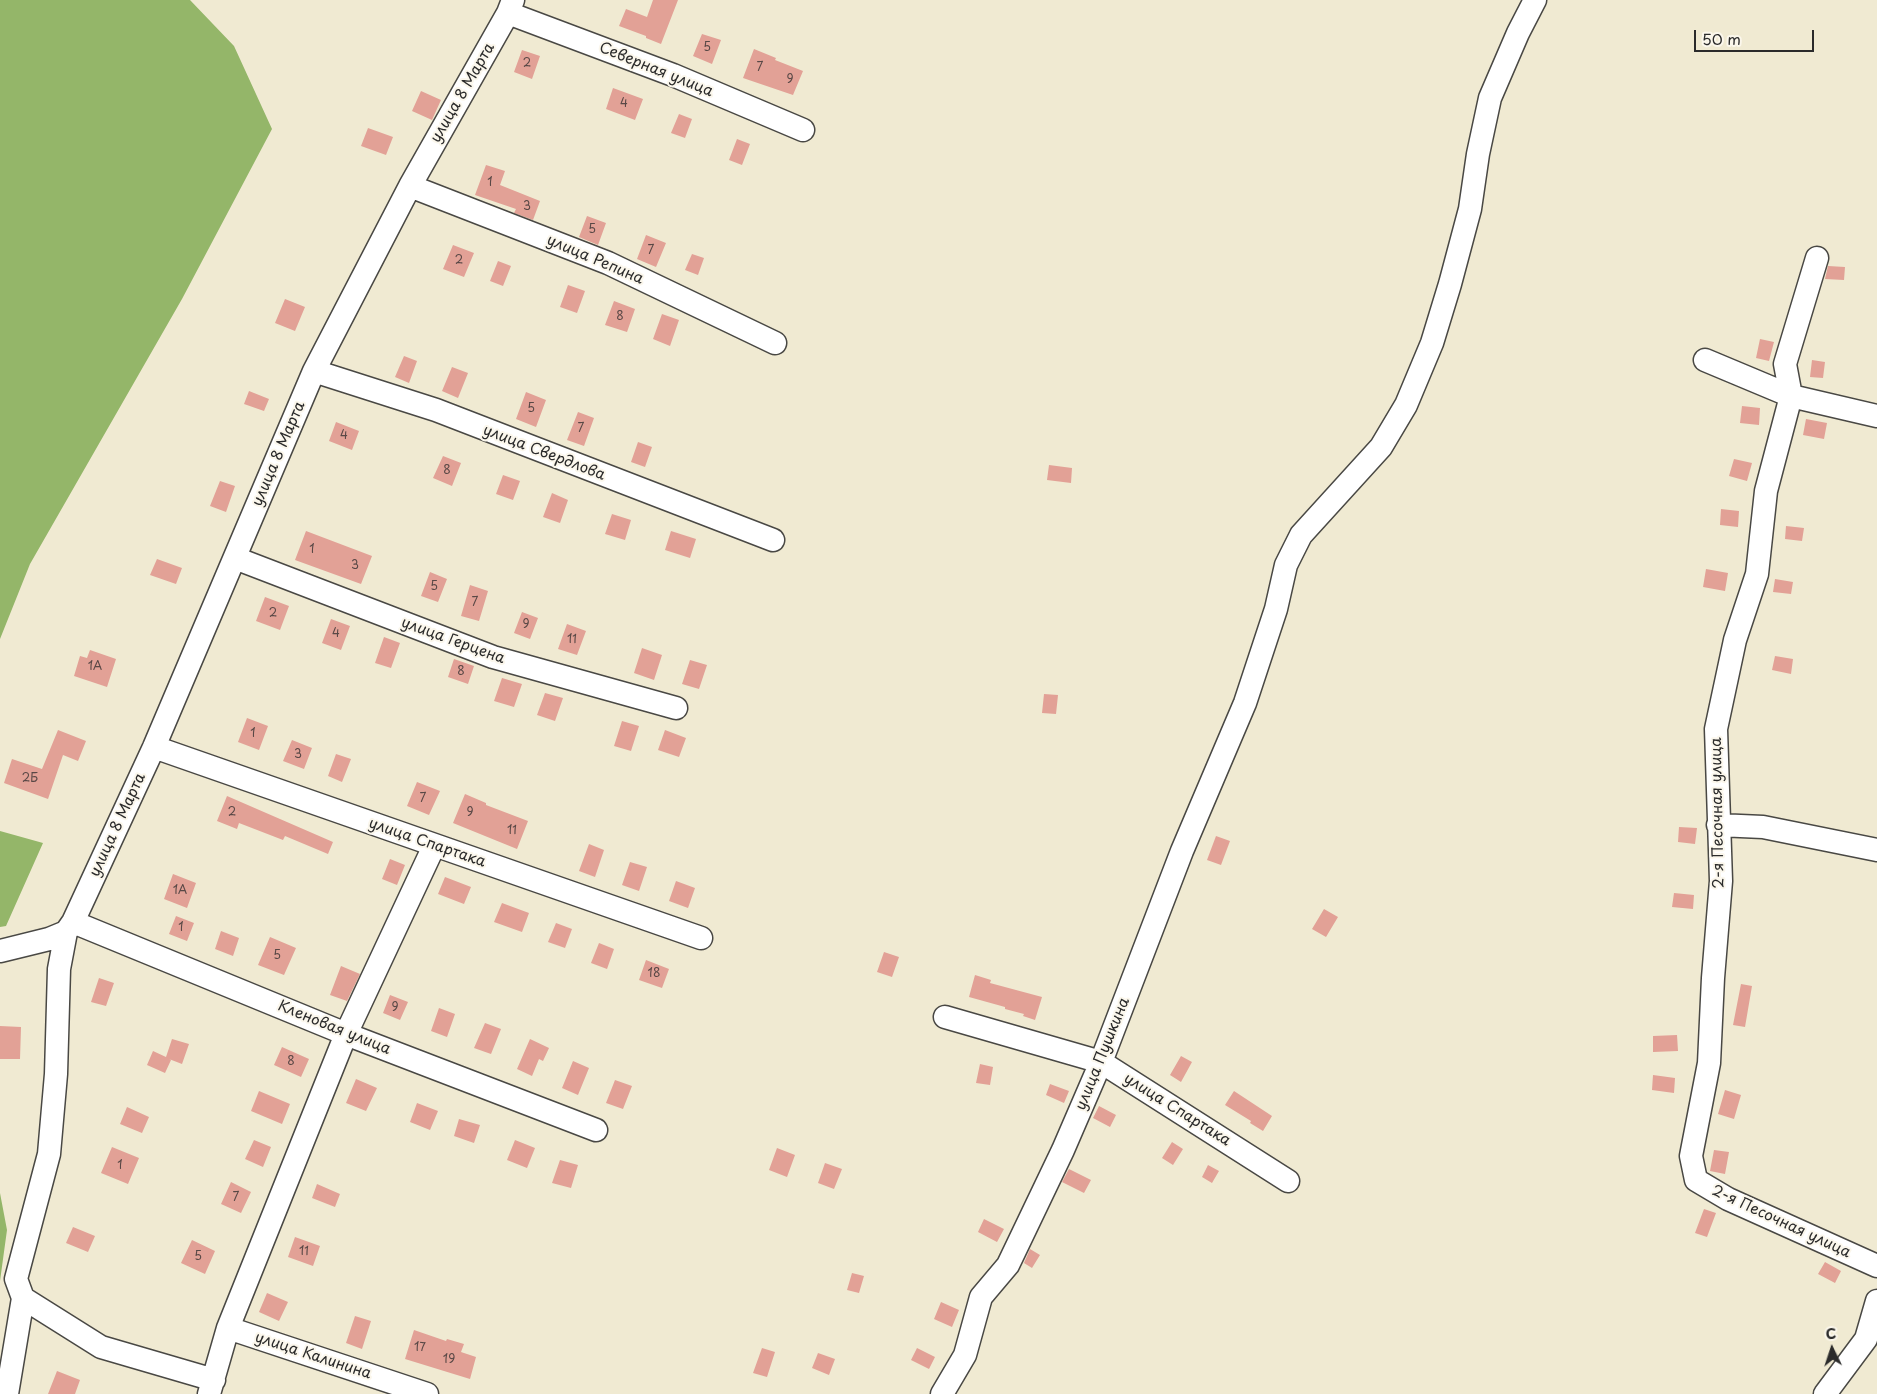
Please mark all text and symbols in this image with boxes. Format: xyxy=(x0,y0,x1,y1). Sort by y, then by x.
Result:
scale bar xyxy=(1697,20,1817,52)
text: 50 m xyxy=(1702,27,1741,50)
street label: Северная улица xyxy=(596,39,716,101)
street label: улица 8 Марта xyxy=(427,40,499,146)
house number: 5 xyxy=(703,41,711,55)
house number: 2 xyxy=(523,57,531,71)
house number: 7 xyxy=(757,61,763,75)
house number: 9 xyxy=(786,73,794,87)
house number: 4 xyxy=(620,97,628,111)
house number: 1 xyxy=(487,176,493,190)
house number: 3 xyxy=(523,200,531,214)
house number: 5 xyxy=(588,223,596,237)
street label: улица Репина xyxy=(544,232,646,288)
house number: 7 xyxy=(648,244,654,258)
house number: 2 xyxy=(455,254,463,268)
house number: 8 xyxy=(616,310,624,324)
street label: улица 8 Марта xyxy=(249,399,309,509)
house number: 5 xyxy=(527,402,535,416)
street label: улица Свердлова xyxy=(480,421,608,485)
house number: 7 xyxy=(578,422,584,436)
house number: 4 xyxy=(340,429,348,443)
house number: 8 xyxy=(443,464,451,478)
house number: 1 xyxy=(309,543,315,557)
house number: 3 xyxy=(351,559,359,573)
house number: 5 xyxy=(430,580,438,594)
house number: 7 xyxy=(472,596,478,610)
house number: 2 xyxy=(269,607,277,621)
street label: улица Герцена xyxy=(399,614,507,668)
house number: 9 xyxy=(522,618,530,632)
house number: 4 xyxy=(332,627,340,641)
house number: 11 xyxy=(567,633,577,647)
house number: 1А xyxy=(88,660,102,674)
house number: 8 xyxy=(457,665,465,679)
house number: 1 xyxy=(250,727,256,741)
street label: 2-я Песочная улица xyxy=(1708,737,1728,889)
house number: 3 xyxy=(294,748,302,762)
street label: улица 8 Марта xyxy=(86,770,150,880)
house number: 2Б xyxy=(22,772,38,786)
house number: 7 xyxy=(420,792,426,806)
house number: 2 xyxy=(228,806,236,820)
house number: 9 xyxy=(466,806,474,820)
street label: улица Спартака xyxy=(366,815,488,871)
house number: 11 xyxy=(507,824,517,838)
house number: 1А xyxy=(173,884,187,898)
house number: 1 xyxy=(178,921,184,935)
house number: 5 xyxy=(273,949,281,963)
house number: 18 xyxy=(648,967,660,981)
street label: улица Пушкина xyxy=(1072,995,1134,1113)
street label: Кленовая улица xyxy=(275,997,393,1059)
house number: 9 xyxy=(391,1001,399,1015)
house number: 8 xyxy=(287,1055,295,1069)
street label: улица Спартака xyxy=(1120,1070,1234,1150)
house number: 1 xyxy=(117,1159,123,1173)
street label: 2-я Песочная улица xyxy=(1709,1182,1853,1262)
house number: 7 xyxy=(233,1191,239,1205)
house number: 11 xyxy=(299,1245,309,1259)
house number: 5 xyxy=(194,1250,202,1264)
text: С xyxy=(1825,1323,1837,1344)
north arrow xyxy=(1807,1324,1857,1374)
street label: улица Калинина xyxy=(252,1329,374,1383)
house number: 17 xyxy=(414,1341,426,1355)
house number: 19 xyxy=(443,1353,455,1367)

